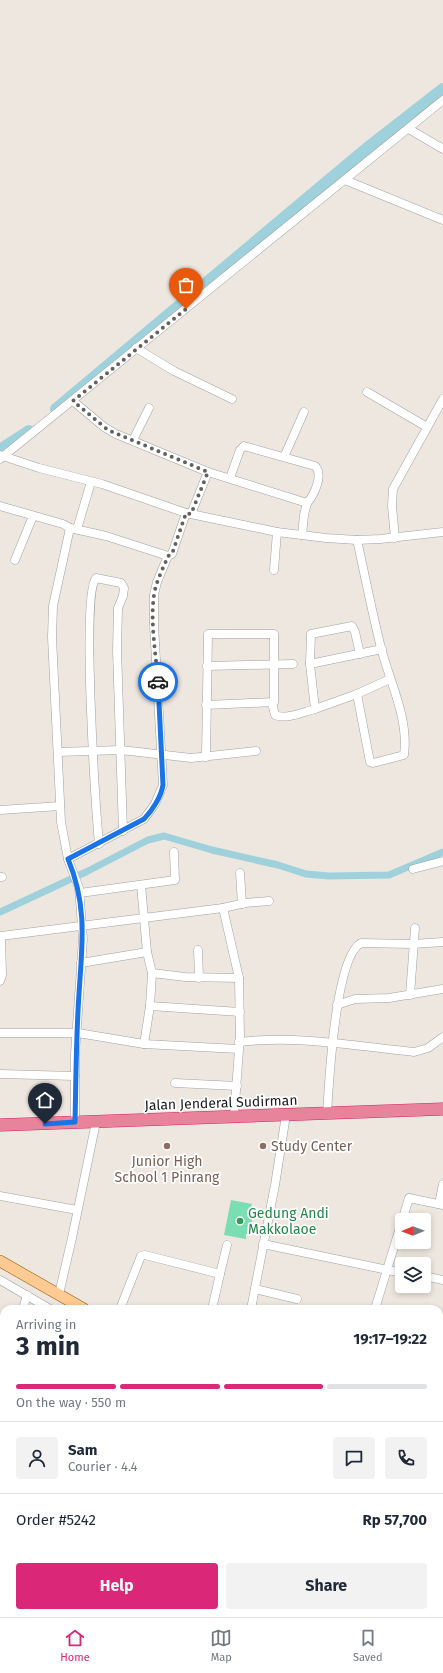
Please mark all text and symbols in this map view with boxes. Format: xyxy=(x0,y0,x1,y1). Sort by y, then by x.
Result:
pin xyxy=(169,268,203,309)
icon: bag xyxy=(175,274,197,296)
courier xyxy=(138,662,178,702)
icon: car xyxy=(147,671,169,693)
pin xyxy=(28,1083,62,1124)
icon: home xyxy=(34,1089,56,1111)
street label: Jalan Jenderal Sudirman xyxy=(144,1092,298,1114)
place label: Study Center xyxy=(271,1138,353,1155)
marker: Junior High School 1 Pinrang xyxy=(162,1141,172,1151)
marker: Study Center xyxy=(258,1141,268,1151)
place label: Junior High School 1 Pinrang xyxy=(115,1153,220,1186)
place label: Gedung Andi Makkolaoe xyxy=(248,1205,329,1238)
north arrow xyxy=(395,1213,431,1249)
map controls xyxy=(395,1213,431,1293)
marker: Gedung Andi Makkolaoe xyxy=(235,1216,245,1226)
button: layers xyxy=(395,1257,431,1293)
text: Arriving in xyxy=(16,1317,76,1332)
text: 19:17–19:22 xyxy=(353,1330,427,1348)
text: 3 min xyxy=(16,1331,80,1362)
text: On the way · 550 m xyxy=(16,1395,126,1410)
button: person xyxy=(16,1437,58,1479)
button: chat xyxy=(333,1437,375,1479)
button: phone xyxy=(385,1437,427,1479)
text: Sam xyxy=(68,1441,97,1459)
text: Courier · 4.4 xyxy=(68,1459,138,1474)
text: Order #5242 xyxy=(16,1511,96,1529)
text: Rp 57,700 xyxy=(363,1511,427,1529)
button: Help xyxy=(16,1563,218,1609)
button: Share xyxy=(226,1563,427,1609)
tab: Home xyxy=(60,1627,90,1664)
tab: Map xyxy=(210,1627,232,1664)
tab: Saved xyxy=(353,1627,383,1664)

